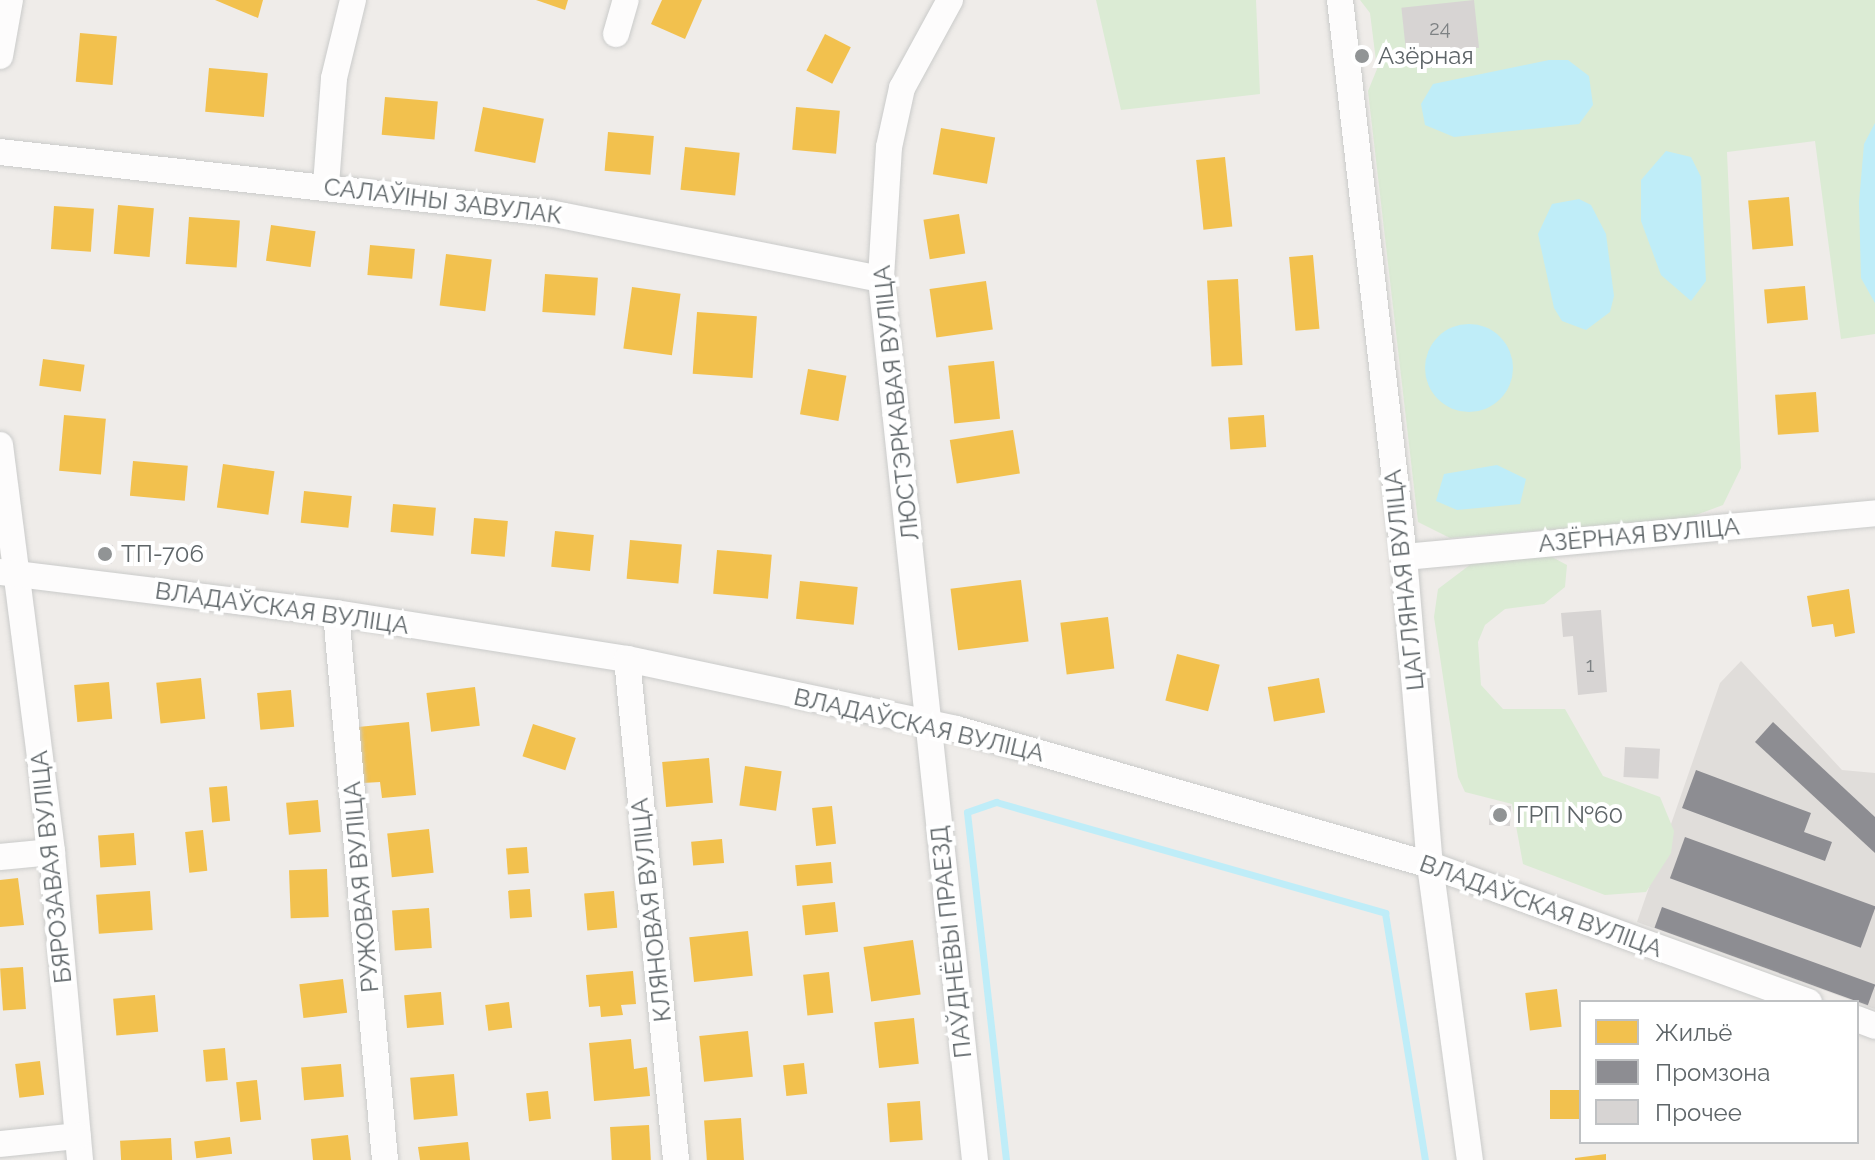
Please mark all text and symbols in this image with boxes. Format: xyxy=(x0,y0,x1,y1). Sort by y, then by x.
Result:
house number: 24 xyxy=(1429,16,1451,40)
place label: Азёрная xyxy=(1378,42,1474,70)
marker: Азёрная xyxy=(1353,47,1371,65)
street label: САЛАЎІНЫ ЗАВУЛАК xyxy=(322,172,564,230)
street label: ЛЮСТЭРКАВАЯ ВУЛІЦА xyxy=(867,264,925,542)
street label: ЦАГЛЯНАЯ ВУЛІЦА xyxy=(1378,468,1430,692)
street label: АЗЁРНАЯ ВУЛІЦА xyxy=(1537,512,1741,558)
place label: ТП-706 xyxy=(121,540,204,568)
marker: ТП-706 xyxy=(96,545,114,563)
street label: ВЛАДАЎСКАЯ ВУЛІЦА xyxy=(153,576,411,640)
house number: 1 xyxy=(1586,653,1594,677)
street label: ВЛАДАЎСКАЯ ВУЛІЦА xyxy=(791,682,1047,768)
street label: БЯРОЗАВАЯ ВУЛІЦА xyxy=(24,749,78,985)
street label: РУЖОВАЯ ВУЛІЦА xyxy=(337,780,385,994)
street label: КЛЯНОВАЯ ВУЛІЦА xyxy=(625,797,677,1023)
place label: ГРП №60 xyxy=(1516,801,1623,829)
marker: ГРП №60 xyxy=(1491,806,1509,824)
street label: ПАЎДНЁВЫ ПРАЕЗД xyxy=(924,824,978,1060)
street label: ВЛАДАЎСКАЯ ВУЛІЦА xyxy=(1416,849,1666,963)
legend xyxy=(1579,1000,1859,1144)
text: Жильё xyxy=(1655,1018,1732,1047)
text: Промзона xyxy=(1655,1058,1770,1087)
text: Прочее xyxy=(1655,1098,1742,1127)

